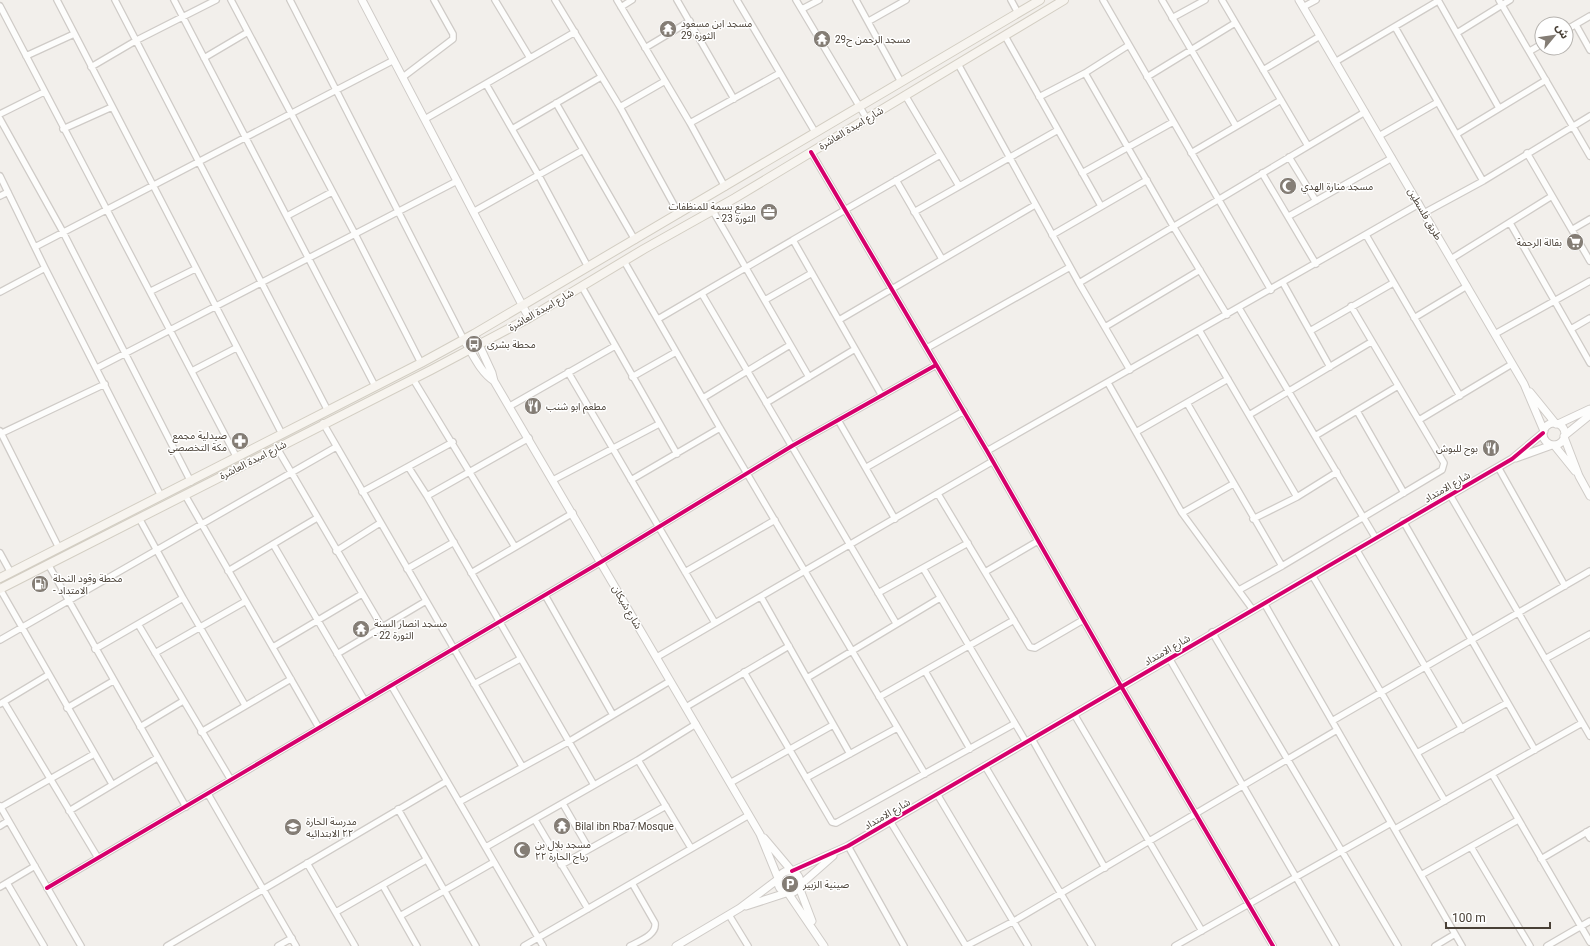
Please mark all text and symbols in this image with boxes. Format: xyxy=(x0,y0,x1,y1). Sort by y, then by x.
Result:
north arrow xyxy=(1534,16,1574,56)
place label: مسجد ابن مسعود الثورة 29 xyxy=(681,18,752,42)
temple icon: مسجد ابن مسعود الثورة 29 xyxy=(658,19,678,39)
text: ش xyxy=(1553,22,1572,41)
temple icon: مسجد الرحمن ح29 xyxy=(812,29,832,49)
place label: مسجد الرحمن ح29 xyxy=(835,34,911,47)
street label: شارع امبدة العاشرة xyxy=(817,104,886,153)
mosque icon: مسجد منارة الهدي xyxy=(1278,176,1298,196)
place label: مسجد منارة الهدي xyxy=(1301,181,1373,194)
street label: طريق فلسطين xyxy=(1405,186,1444,243)
place label: مطنع بسمة للمنظفات - الثورة 23 xyxy=(668,201,756,225)
office icon: مطنع بسمة للمنظفات - الثورة 23 xyxy=(759,202,779,222)
supermarket icon: بقالة الرحمة xyxy=(1565,232,1585,252)
place label: بقالة الرحمة xyxy=(1516,237,1562,249)
street label: شارع امبدة العاشرة xyxy=(506,287,577,335)
bus stop icon: محطة بشرى xyxy=(464,334,484,354)
place label: محطة بشرى xyxy=(487,339,536,351)
restaurant icon: مطعم ابو شنب xyxy=(523,396,543,416)
place label: مطعم ابو شنب xyxy=(546,401,606,414)
place label: صيدلية مجمع مكة التخصصي xyxy=(168,430,227,455)
pharmacy icon: صيدلية مجمع مكة التخصصي xyxy=(230,431,250,451)
street label: شارع امبدة العاشرة xyxy=(218,438,289,483)
restaurant icon: بوح للبوش xyxy=(1481,438,1501,458)
place label: بوح للبوش xyxy=(1436,443,1478,456)
street label: شارع الامتداد xyxy=(1422,469,1473,506)
place label: محطة وقود النحلة - الامتداد xyxy=(53,573,123,596)
fuel station icon: محطة وقود النحلة - الامتداد xyxy=(30,574,50,594)
street label: شارع شيكان xyxy=(608,583,644,632)
place label: مسجد انصار السنة - الثورة 22 xyxy=(374,618,447,642)
temple icon: مسجد انصار السنة - الثورة 22 xyxy=(351,619,371,639)
street label: شارع الامتداد xyxy=(1142,632,1193,669)
street label: شارع الامتداد xyxy=(862,796,913,833)
place label: مدرسة الحارة ٢٢ الابتدائيه xyxy=(306,816,357,839)
temple icon: Bilal ibn Rba7 Mosque xyxy=(552,816,572,836)
school or university icon: مدرسة الحارة ٢٢ الابتدائيه xyxy=(283,817,303,837)
place label: Bilal ibn Rba7 Mosque xyxy=(575,821,674,832)
place label: مسجد بلال بن رباح الحارة ٢٢ xyxy=(535,839,591,864)
mosque icon: مسجد بلال بن رباح الحارة ٢٢ xyxy=(512,840,532,860)
parking icon: صينية الزبير xyxy=(780,874,800,894)
place label: صينية الزبير xyxy=(802,879,849,891)
scale bar xyxy=(1446,904,1550,930)
text: 100 m xyxy=(1452,911,1486,925)

